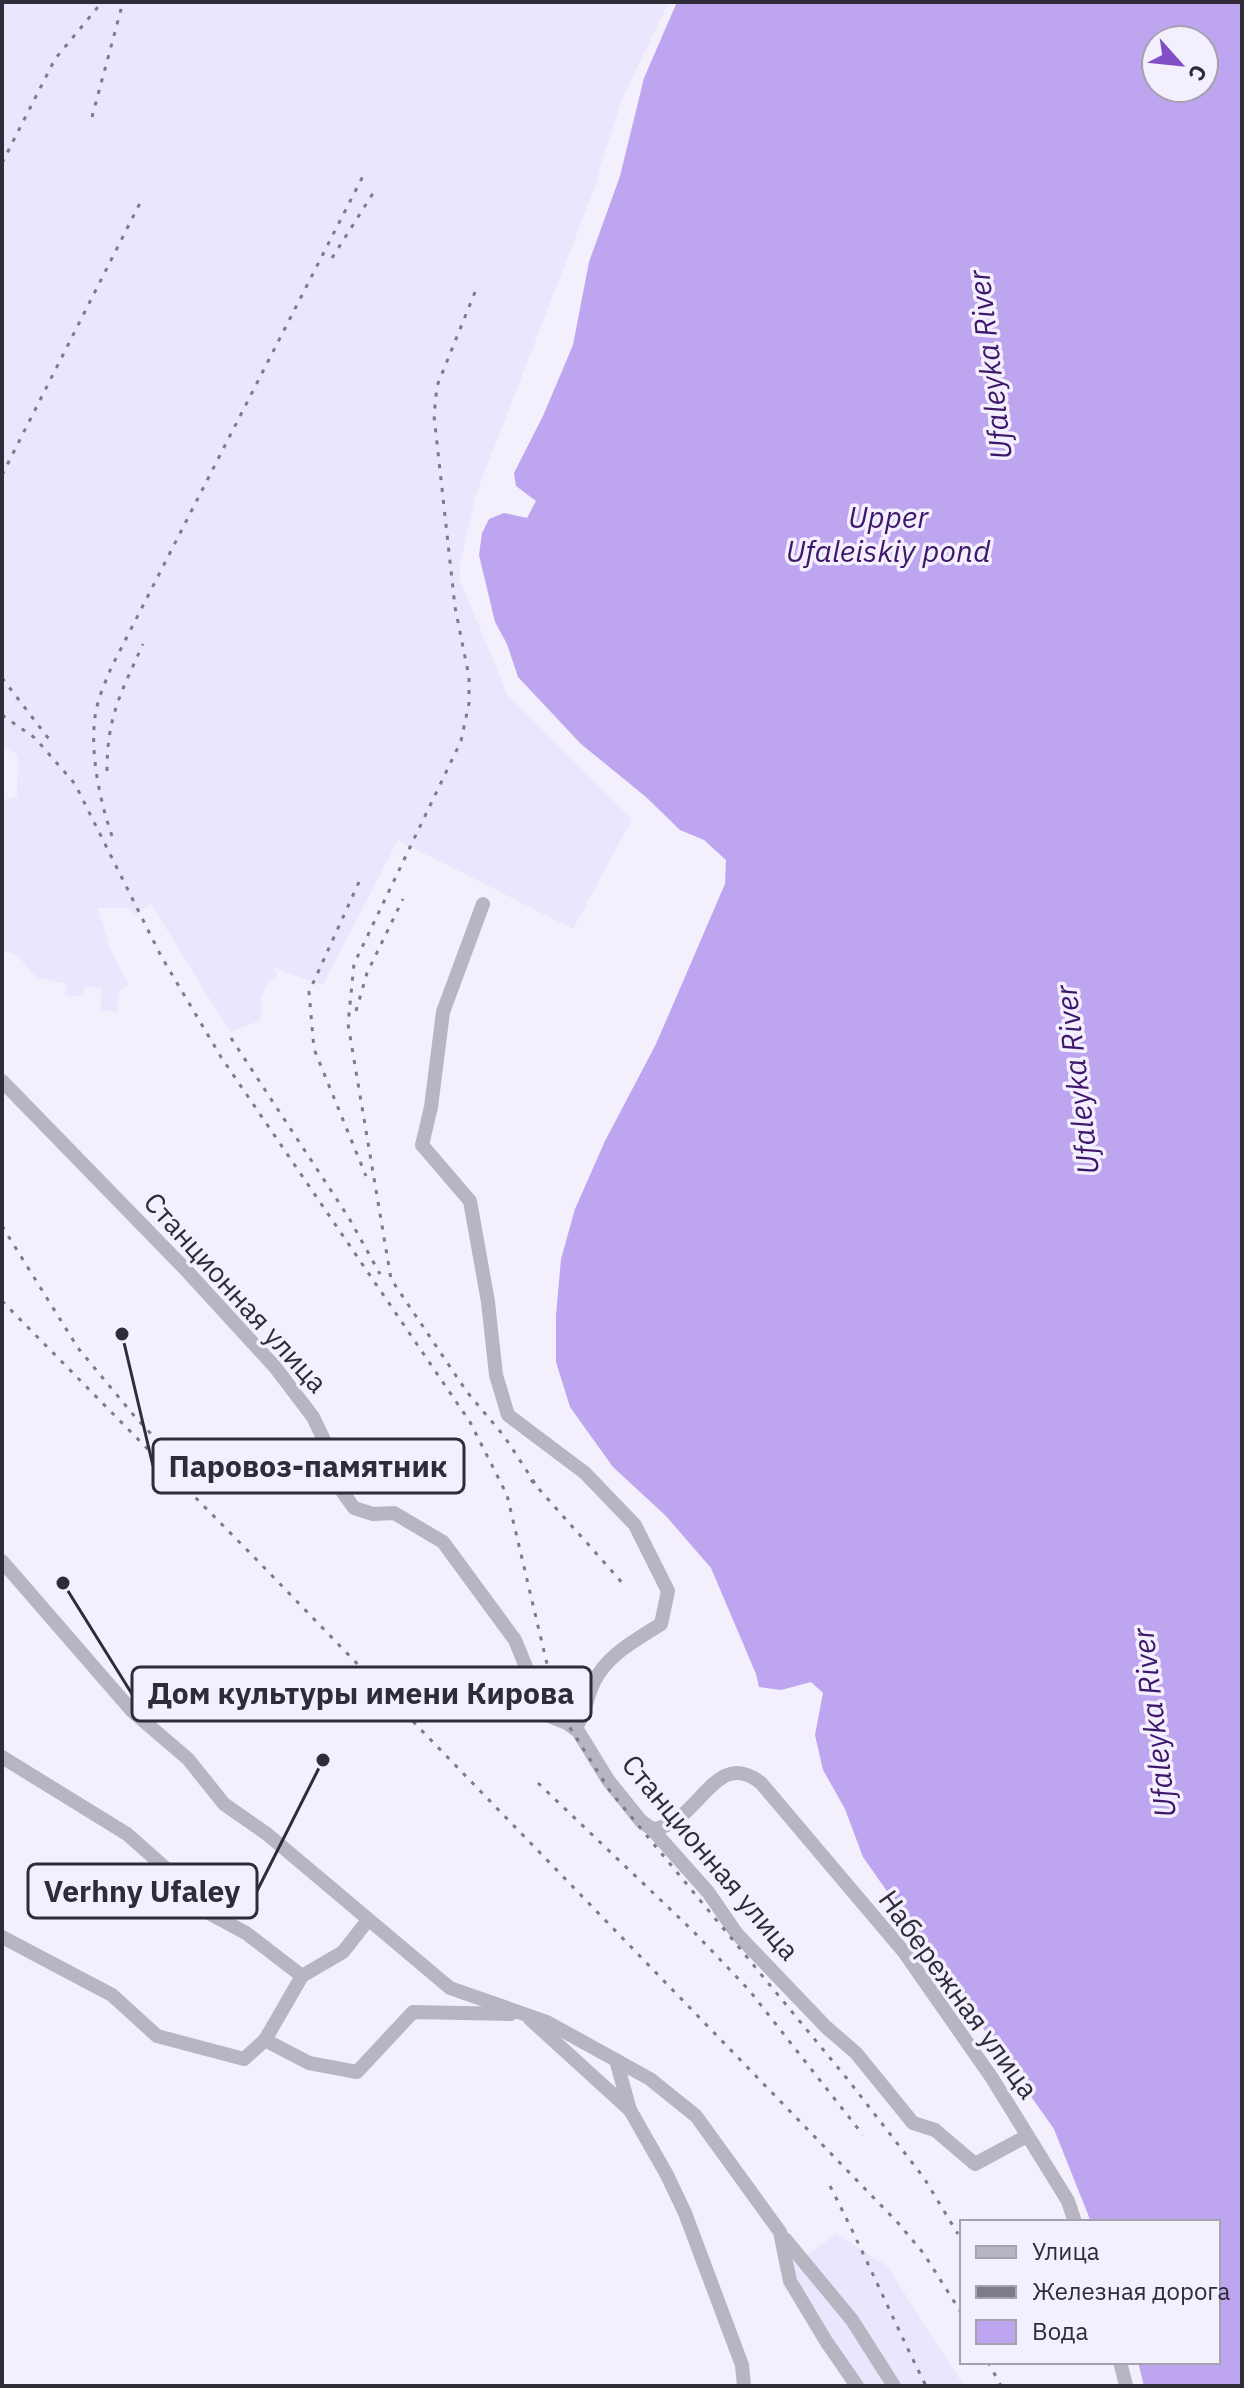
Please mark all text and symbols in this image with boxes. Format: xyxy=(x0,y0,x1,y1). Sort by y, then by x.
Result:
north arrow xyxy=(1140,24,1220,104)
text: С xyxy=(1182,60,1214,86)
water label: Ufaleyka River xyxy=(958,267,1020,462)
water label: Upper Ufaleiskiy pond xyxy=(786,497,991,570)
water label: Ufaleyka River xyxy=(1045,982,1107,1177)
street label: Станционная улица xyxy=(136,1184,336,1400)
callout: Паровоз-памятник xyxy=(153,1439,464,1493)
text: Паровоз-памятник xyxy=(168,1446,448,1485)
water label: Ufaleyka River xyxy=(1122,1625,1184,1820)
callout: Дом культуры имени Кирова xyxy=(132,1667,591,1721)
text: Дом культуры имени Кирова xyxy=(148,1673,574,1712)
street label: Станционная улица xyxy=(614,1746,808,1968)
callout: Verhny Ufaley xyxy=(28,1864,257,1918)
text: Verhny Ufaley xyxy=(44,1871,240,1910)
street label: Набережная улица xyxy=(871,1882,1047,2106)
legend xyxy=(960,2220,1220,2364)
text: Улица xyxy=(1032,2235,1100,2267)
text: Железная дорога xyxy=(1032,2275,1230,2307)
text: Вода xyxy=(1032,2315,1088,2347)

